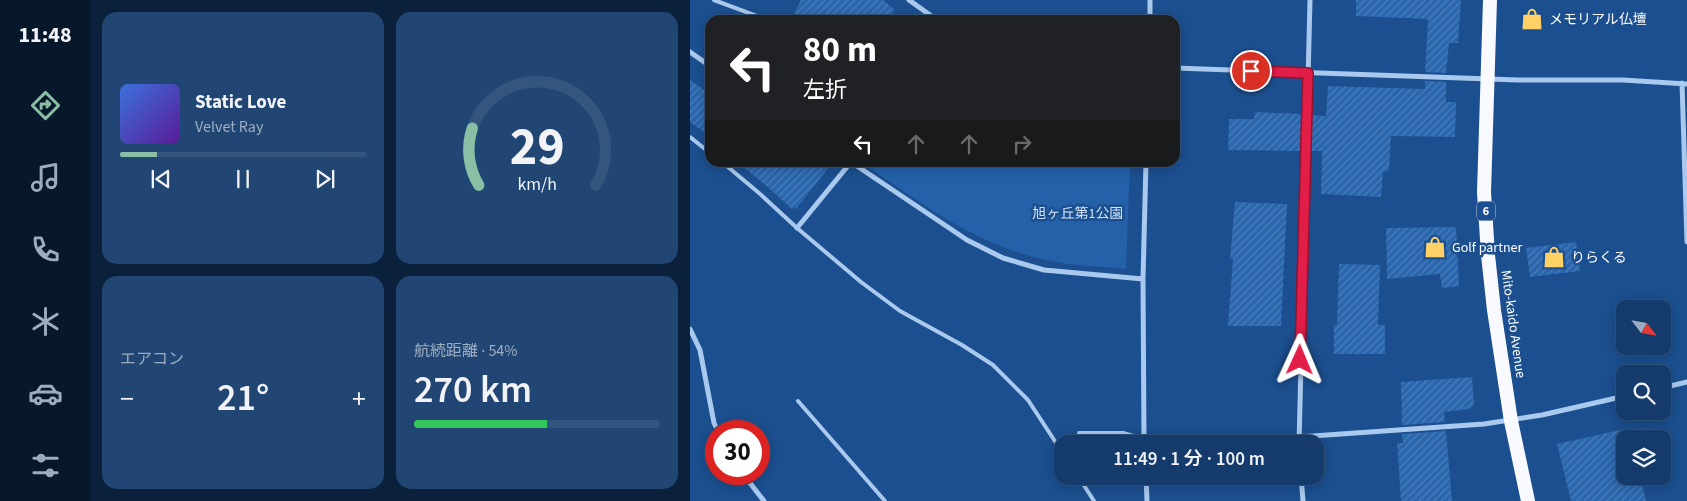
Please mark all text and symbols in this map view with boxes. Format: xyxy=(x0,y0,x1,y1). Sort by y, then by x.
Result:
shop icon: メモリアル仏壇 xyxy=(1519,6,1545,32)
place label: メモリアル仏壇 xyxy=(1549,10,1647,30)
text: 11:48 xyxy=(18,19,72,51)
text: 80 m xyxy=(803,25,877,75)
icon: left xyxy=(720,35,785,100)
pin xyxy=(1230,50,1272,92)
icon: arrive xyxy=(1237,57,1265,85)
text: 左折 xyxy=(803,74,847,106)
icon: directions xyxy=(28,88,63,123)
text: Static Love xyxy=(195,89,286,116)
text: 29 xyxy=(510,111,564,185)
text: Velvet Ray xyxy=(195,116,263,138)
icon: left xyxy=(849,130,877,158)
icon: ahead xyxy=(902,130,930,158)
icon: ahead xyxy=(955,130,983,158)
icon: right xyxy=(1008,130,1036,158)
icon: music xyxy=(28,160,63,195)
icon: previous xyxy=(147,165,175,193)
icon: pause xyxy=(229,165,257,193)
icon: next xyxy=(311,165,339,193)
text: km/h xyxy=(517,172,557,197)
road number: 6 xyxy=(1477,202,1495,220)
park label: 旭ヶ丘第1公園 xyxy=(1033,204,1123,224)
icon: phone xyxy=(28,232,63,267)
shop icon: Golf partner xyxy=(1422,234,1448,260)
place label: Golf partner xyxy=(1452,238,1523,258)
shop icon: りらくる xyxy=(1541,244,1567,270)
place label: りらくる xyxy=(1571,248,1627,268)
street label: Mito-kaido Avenue xyxy=(1496,269,1530,379)
north arrow xyxy=(1616,300,1671,355)
map controls xyxy=(1616,300,1671,485)
icon: climate xyxy=(28,304,63,339)
position arrow xyxy=(1273,333,1325,385)
text: 航続距離 · 54% xyxy=(414,340,517,362)
text: エアコン xyxy=(120,348,184,370)
text: 270 km xyxy=(414,363,532,417)
button: search xyxy=(1616,365,1671,420)
text: 21° xyxy=(217,371,269,425)
icon: car xyxy=(28,376,63,411)
text: − xyxy=(120,379,134,419)
text: + xyxy=(352,379,366,419)
speed limit sign: 30 xyxy=(705,420,770,485)
button: layers xyxy=(1616,430,1671,485)
text: 11:49 · 1 分 · 100 m xyxy=(1113,446,1265,473)
icon: filters xyxy=(28,448,63,483)

